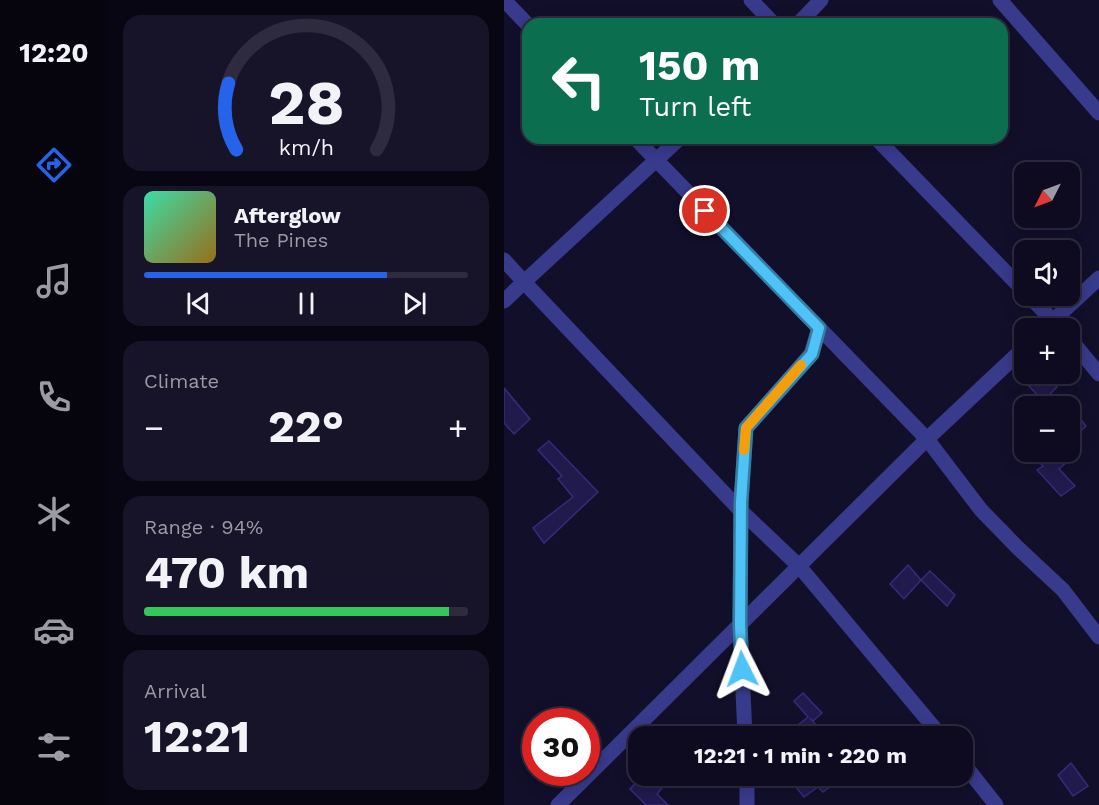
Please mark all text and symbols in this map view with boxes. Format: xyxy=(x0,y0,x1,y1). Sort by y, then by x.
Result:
text: 12:20 xyxy=(19,37,89,69)
text: 150 m xyxy=(639,41,760,90)
icon: left xyxy=(540,42,618,120)
text: 28 xyxy=(268,66,344,139)
text: Turn left xyxy=(639,91,751,123)
text: km/h xyxy=(278,135,334,160)
icon: directions xyxy=(33,144,75,186)
north arrow xyxy=(1014,162,1080,228)
map controls xyxy=(1014,162,1080,462)
pin xyxy=(679,185,730,236)
icon: arrive xyxy=(688,194,721,227)
text: Afterglow xyxy=(234,203,341,228)
text: The Pines xyxy=(234,228,328,252)
button: sound xyxy=(1014,240,1080,306)
icon: music xyxy=(33,260,75,302)
icon: previous xyxy=(182,287,215,320)
icon: pause xyxy=(290,287,323,320)
icon: next xyxy=(398,287,431,320)
button: + xyxy=(1014,318,1080,384)
text: Climate xyxy=(144,369,219,393)
icon: phone xyxy=(33,376,75,418)
button: − xyxy=(1014,396,1080,462)
text: 22° xyxy=(268,400,344,453)
text: − xyxy=(144,408,164,447)
text: + xyxy=(448,408,468,447)
icon: climate xyxy=(33,493,75,535)
text: Range · 94% xyxy=(144,515,263,539)
text: 470 km xyxy=(144,546,309,599)
icon: car xyxy=(33,609,75,651)
position arrow xyxy=(710,637,774,701)
text: Arrival xyxy=(144,679,206,703)
speed limit sign: 30 xyxy=(522,708,600,786)
text: 12:21 xyxy=(144,710,250,763)
icon: filters xyxy=(33,726,75,768)
text: 12:21 · 1 min · 220 m xyxy=(694,743,907,768)

